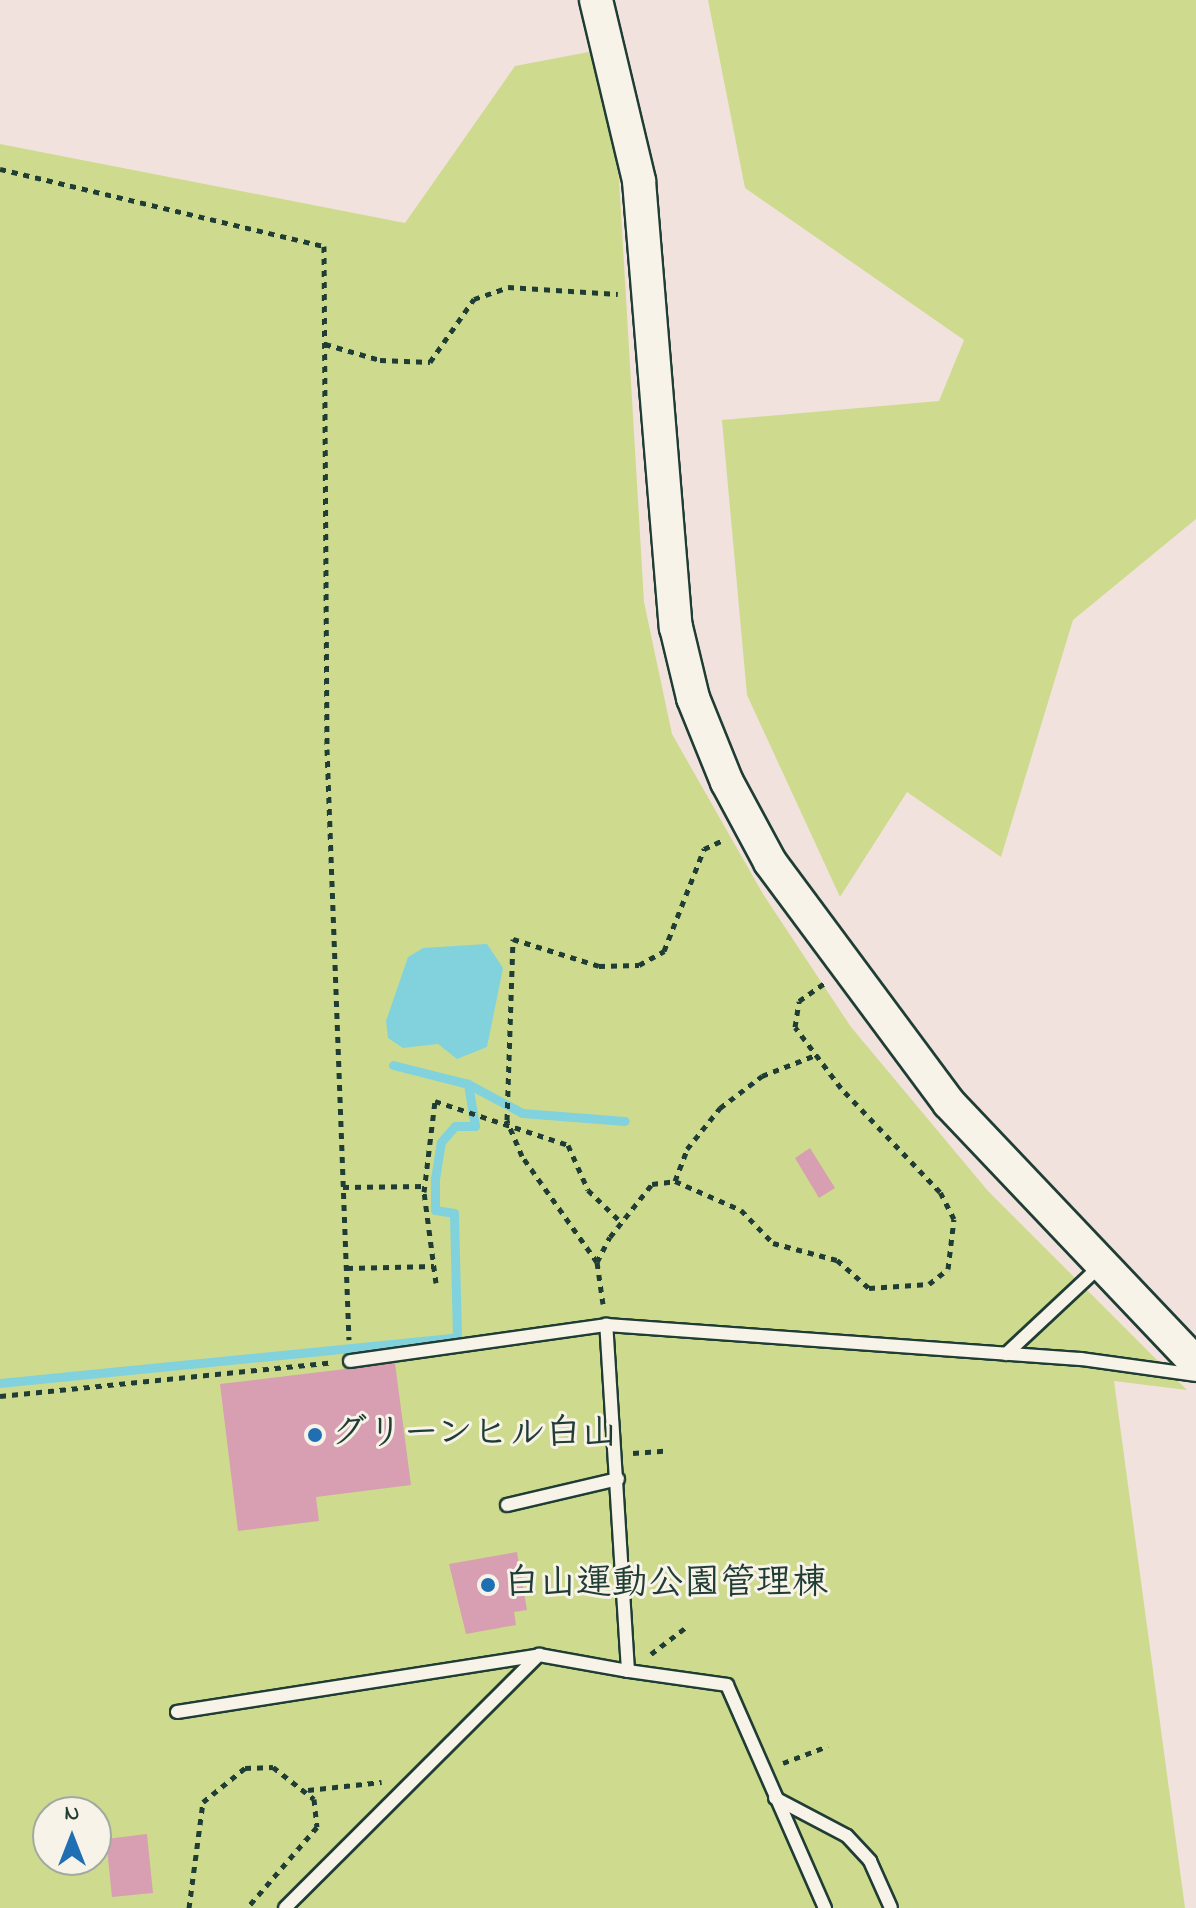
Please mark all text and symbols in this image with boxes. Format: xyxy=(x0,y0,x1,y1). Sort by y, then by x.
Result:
place label: グリーンヒル白山 xyxy=(331,1413,619,1457)
marker: グリーンヒル白山 xyxy=(306,1426,324,1444)
place label: 白山運動公園管理棟 xyxy=(504,1563,828,1607)
marker: 白山運動公園管理棟 xyxy=(479,1576,497,1594)
north arrow xyxy=(32,1796,112,1876)
text: N xyxy=(65,1798,79,1830)

